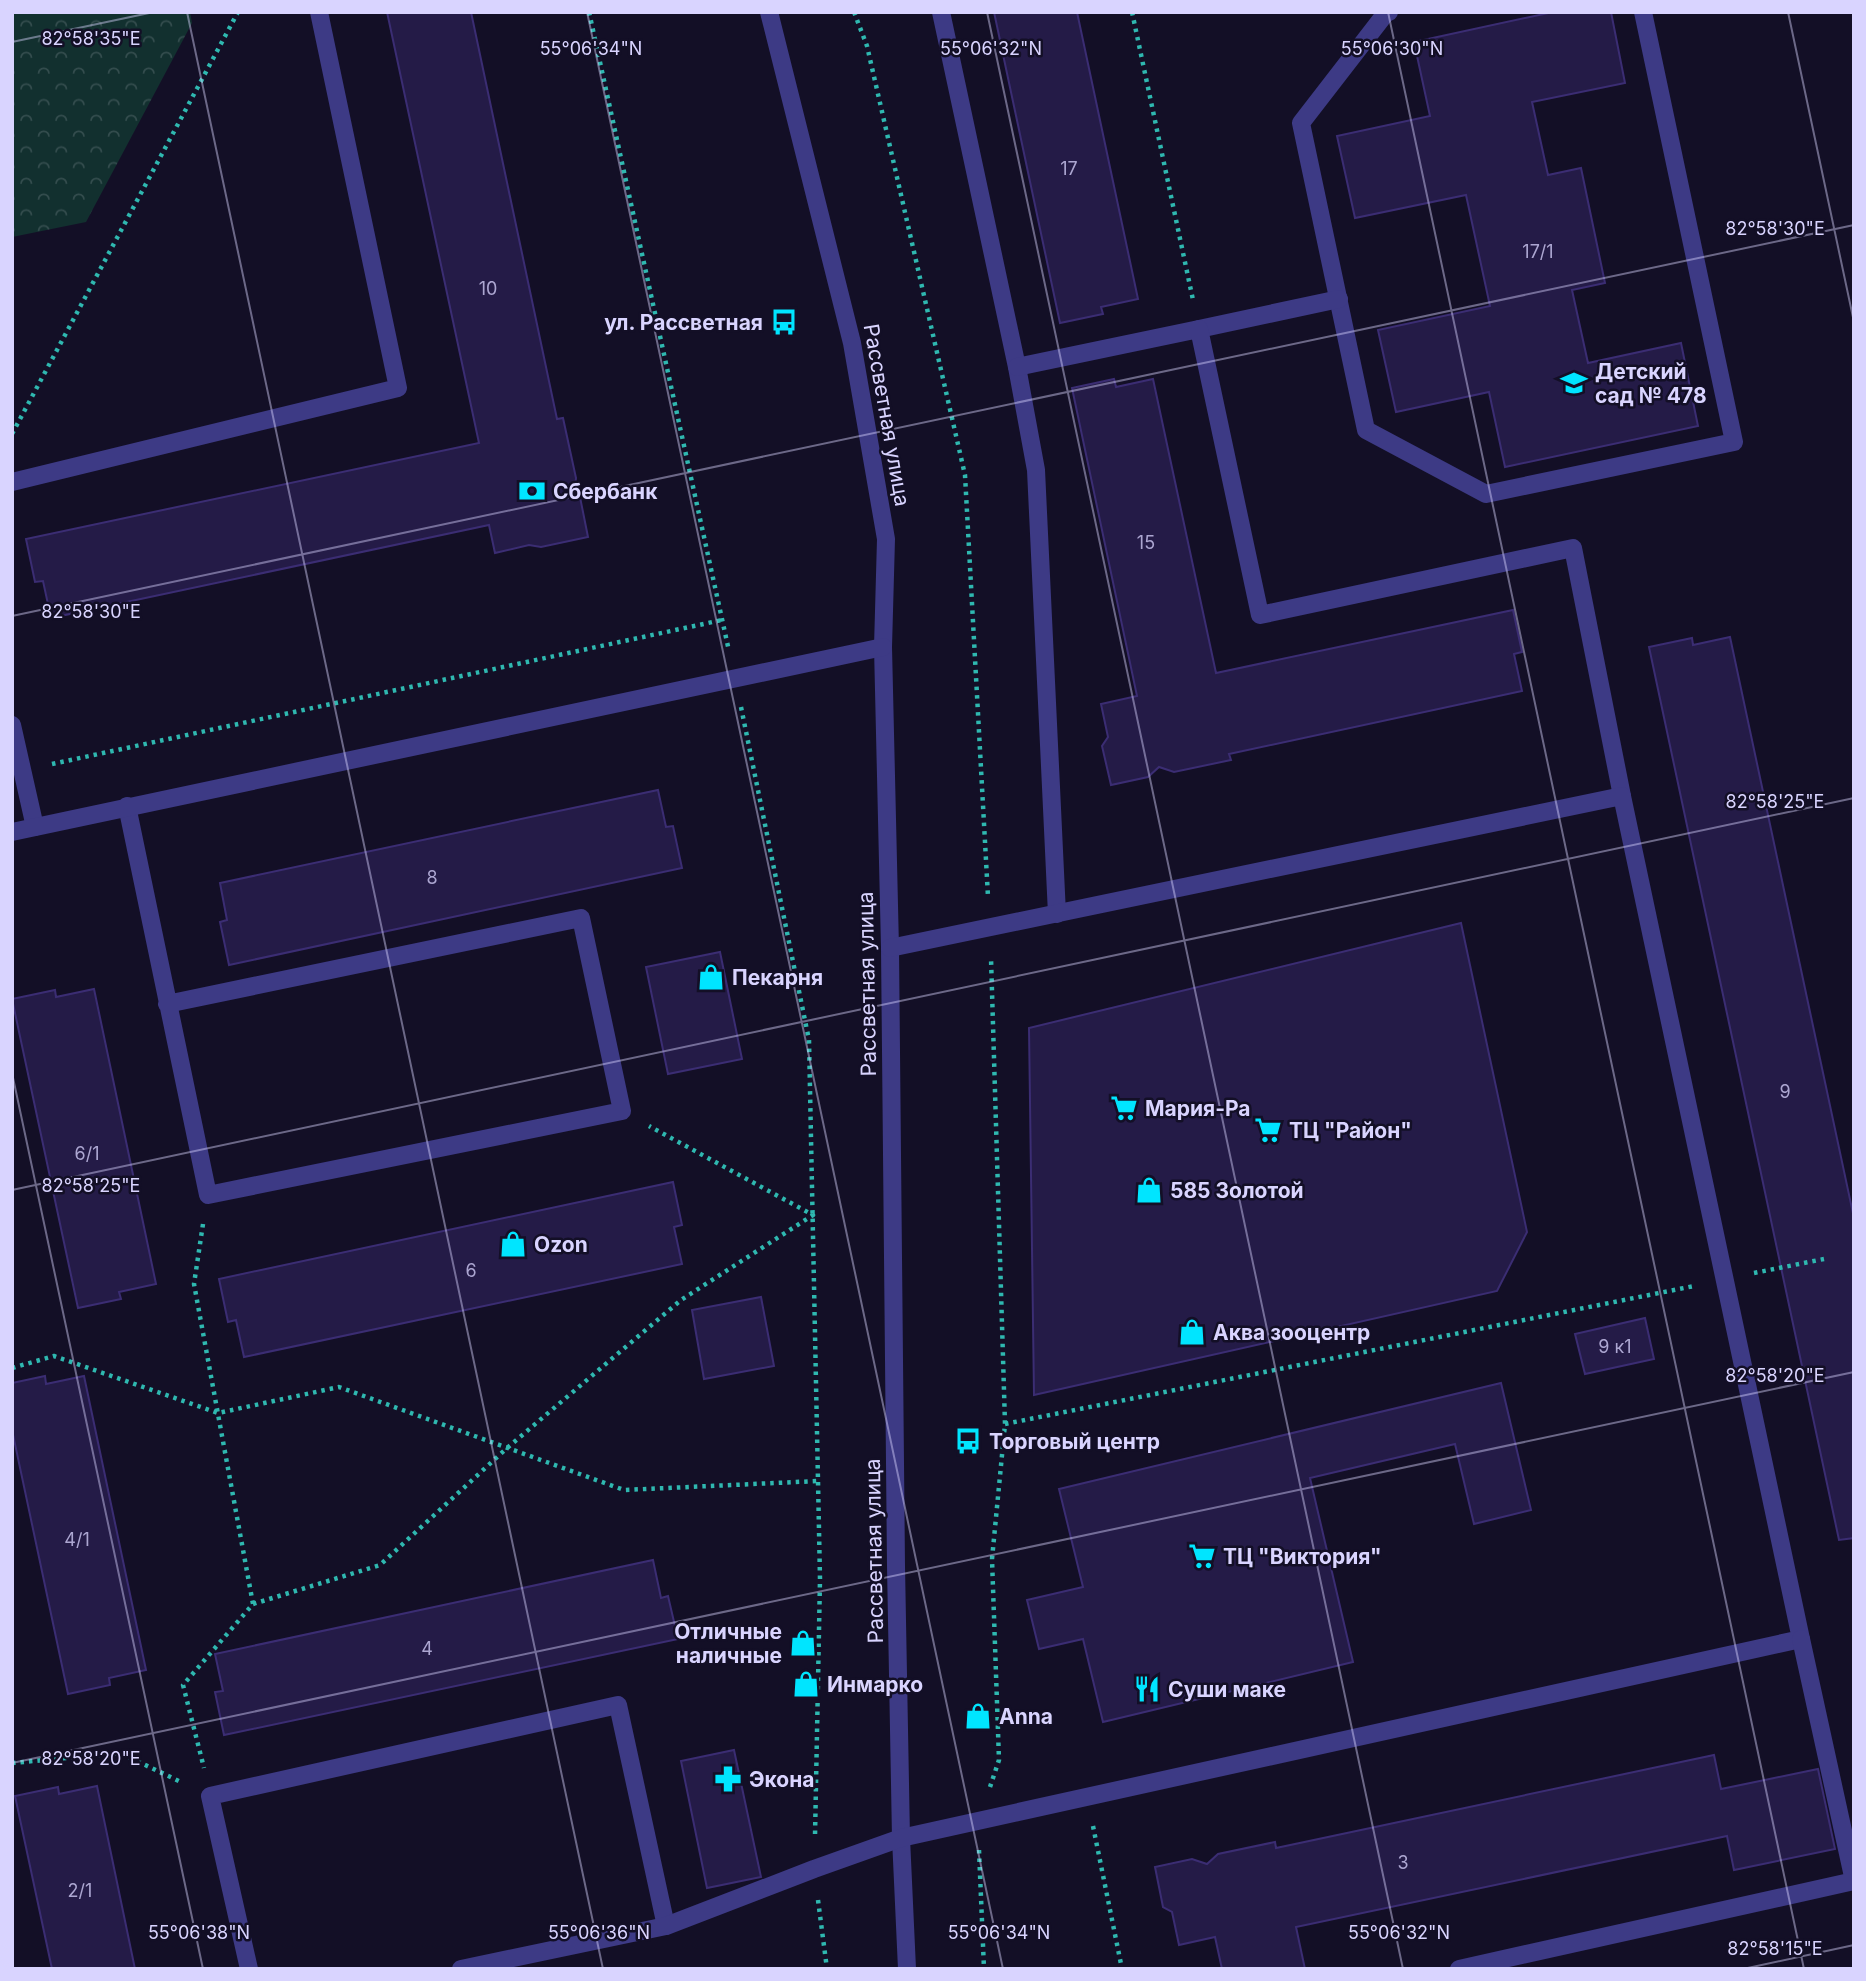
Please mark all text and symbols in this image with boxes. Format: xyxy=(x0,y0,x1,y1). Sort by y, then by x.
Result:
text: 82°58'35"E xyxy=(41,28,141,49)
text: 55°06'34"N xyxy=(540,38,642,59)
text: 55°06'32"N xyxy=(940,38,1042,59)
text: 55°06'30"N xyxy=(1341,38,1443,59)
house number: 17 xyxy=(1060,158,1078,179)
text: 82°58'30"E xyxy=(1725,218,1825,239)
house number: 17/1 xyxy=(1522,241,1554,262)
house number: 10 xyxy=(479,278,497,299)
bus stop icon: ул. Рассветная xyxy=(769,307,799,337)
place label: ул. Рассветная xyxy=(604,310,763,335)
street label: Рассветная улица xyxy=(859,322,915,508)
place label: Детский сад № 478 xyxy=(1595,359,1707,408)
school or university icon: Детский сад № 478 xyxy=(1559,368,1589,398)
bank icon: Сбербанк xyxy=(517,476,547,506)
place label: Сбербанк xyxy=(553,479,658,504)
house number: 15 xyxy=(1137,532,1155,553)
text: 82°58'30"E xyxy=(41,601,141,622)
text: 82°58'25"E xyxy=(1726,791,1824,812)
house number: 8 xyxy=(426,867,438,888)
street label: Рассветная улица xyxy=(853,891,881,1077)
shop icon: Пекарня xyxy=(696,962,726,992)
place label: Пекарня xyxy=(732,965,823,990)
house number: 9 xyxy=(1779,1081,1791,1102)
supermarket icon: Мария-Ра xyxy=(1109,1093,1139,1123)
place label: Мария-Ра xyxy=(1145,1096,1251,1121)
supermarket icon: ТЦ "Район" xyxy=(1253,1115,1283,1145)
place label: ТЦ "Район" xyxy=(1289,1118,1412,1143)
house number: 6/1 xyxy=(75,1143,99,1164)
text: 82°58'25"E xyxy=(42,1175,140,1196)
shop icon: 585 Золотой xyxy=(1134,1175,1164,1205)
place label: 585 Золотой xyxy=(1170,1178,1304,1203)
shop icon: Ozon xyxy=(498,1229,528,1259)
place label: Ozon xyxy=(534,1232,588,1257)
house number: 6 xyxy=(465,1260,477,1281)
shop icon: Аква зооцентр xyxy=(1177,1317,1207,1347)
place label: Аква зооцентр xyxy=(1213,1320,1370,1345)
house number: 9 к1 xyxy=(1598,1336,1632,1357)
text: 82°58'20"E xyxy=(1725,1365,1825,1386)
bus stop icon: Торговый центр xyxy=(953,1426,983,1456)
place label: Торговый центр xyxy=(989,1429,1160,1454)
street label: Рассветная улица xyxy=(860,1458,888,1644)
house number: 4/1 xyxy=(64,1529,90,1550)
supermarket icon: ТЦ "Виктория" xyxy=(1187,1541,1217,1571)
place label: ТЦ "Виктория" xyxy=(1223,1544,1382,1569)
place label: Отличные наличные xyxy=(674,1619,782,1668)
shop icon: Отличные наличные xyxy=(788,1628,818,1658)
house number: 4 xyxy=(421,1638,433,1659)
shop icon: Инмарко xyxy=(791,1669,821,1699)
place label: Инмарко xyxy=(827,1672,923,1697)
restaurant icon: Суши маке xyxy=(1132,1674,1162,1704)
place label: Суши маке xyxy=(1168,1677,1286,1702)
shop icon: Anna xyxy=(963,1701,993,1731)
place label: Anna xyxy=(999,1704,1053,1729)
text: 82°58'20"E xyxy=(41,1748,141,1769)
pharmacy icon: Экона xyxy=(713,1764,743,1794)
place label: Экона xyxy=(749,1767,814,1792)
house number: 3 xyxy=(1397,1852,1409,1873)
house number: 2/1 xyxy=(68,1880,92,1901)
text: 55°06'38"N xyxy=(148,1922,250,1943)
text: 55°06'36"N xyxy=(548,1922,650,1943)
text: 55°06'34"N xyxy=(948,1922,1050,1943)
text: 55°06'32"N xyxy=(1348,1922,1450,1943)
text: 82°58'15"E xyxy=(1727,1938,1823,1959)

